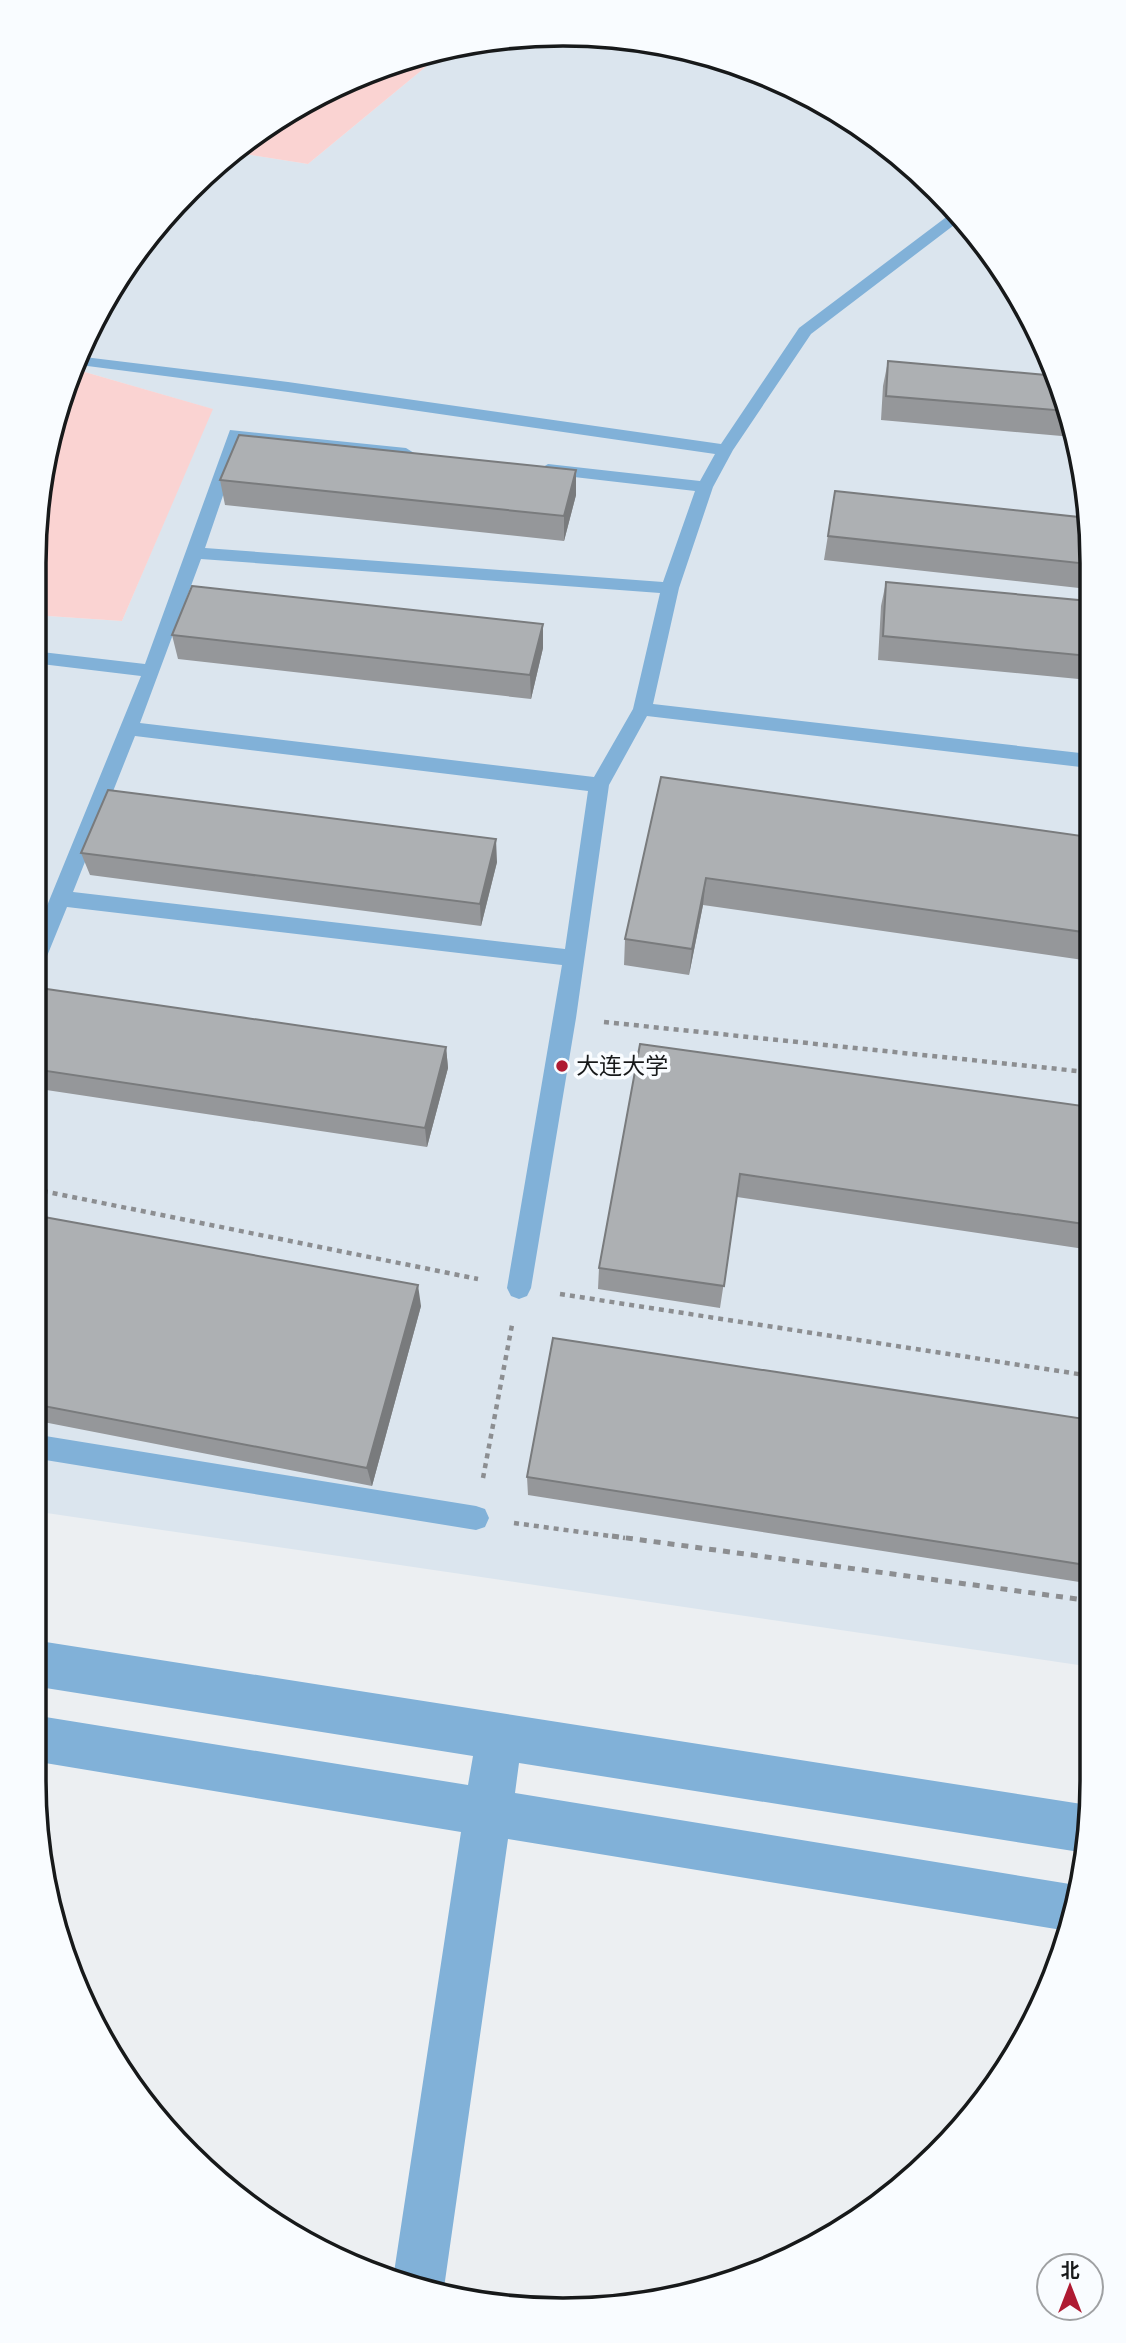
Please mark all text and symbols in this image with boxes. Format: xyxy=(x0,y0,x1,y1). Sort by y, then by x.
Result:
place label: 大连大学 xyxy=(576,1052,668,1080)
marker: 大连大学 xyxy=(554,1058,570,1074)
north arrow xyxy=(1035,2252,1105,2322)
text: 北 xyxy=(1060,2259,1080,2282)

